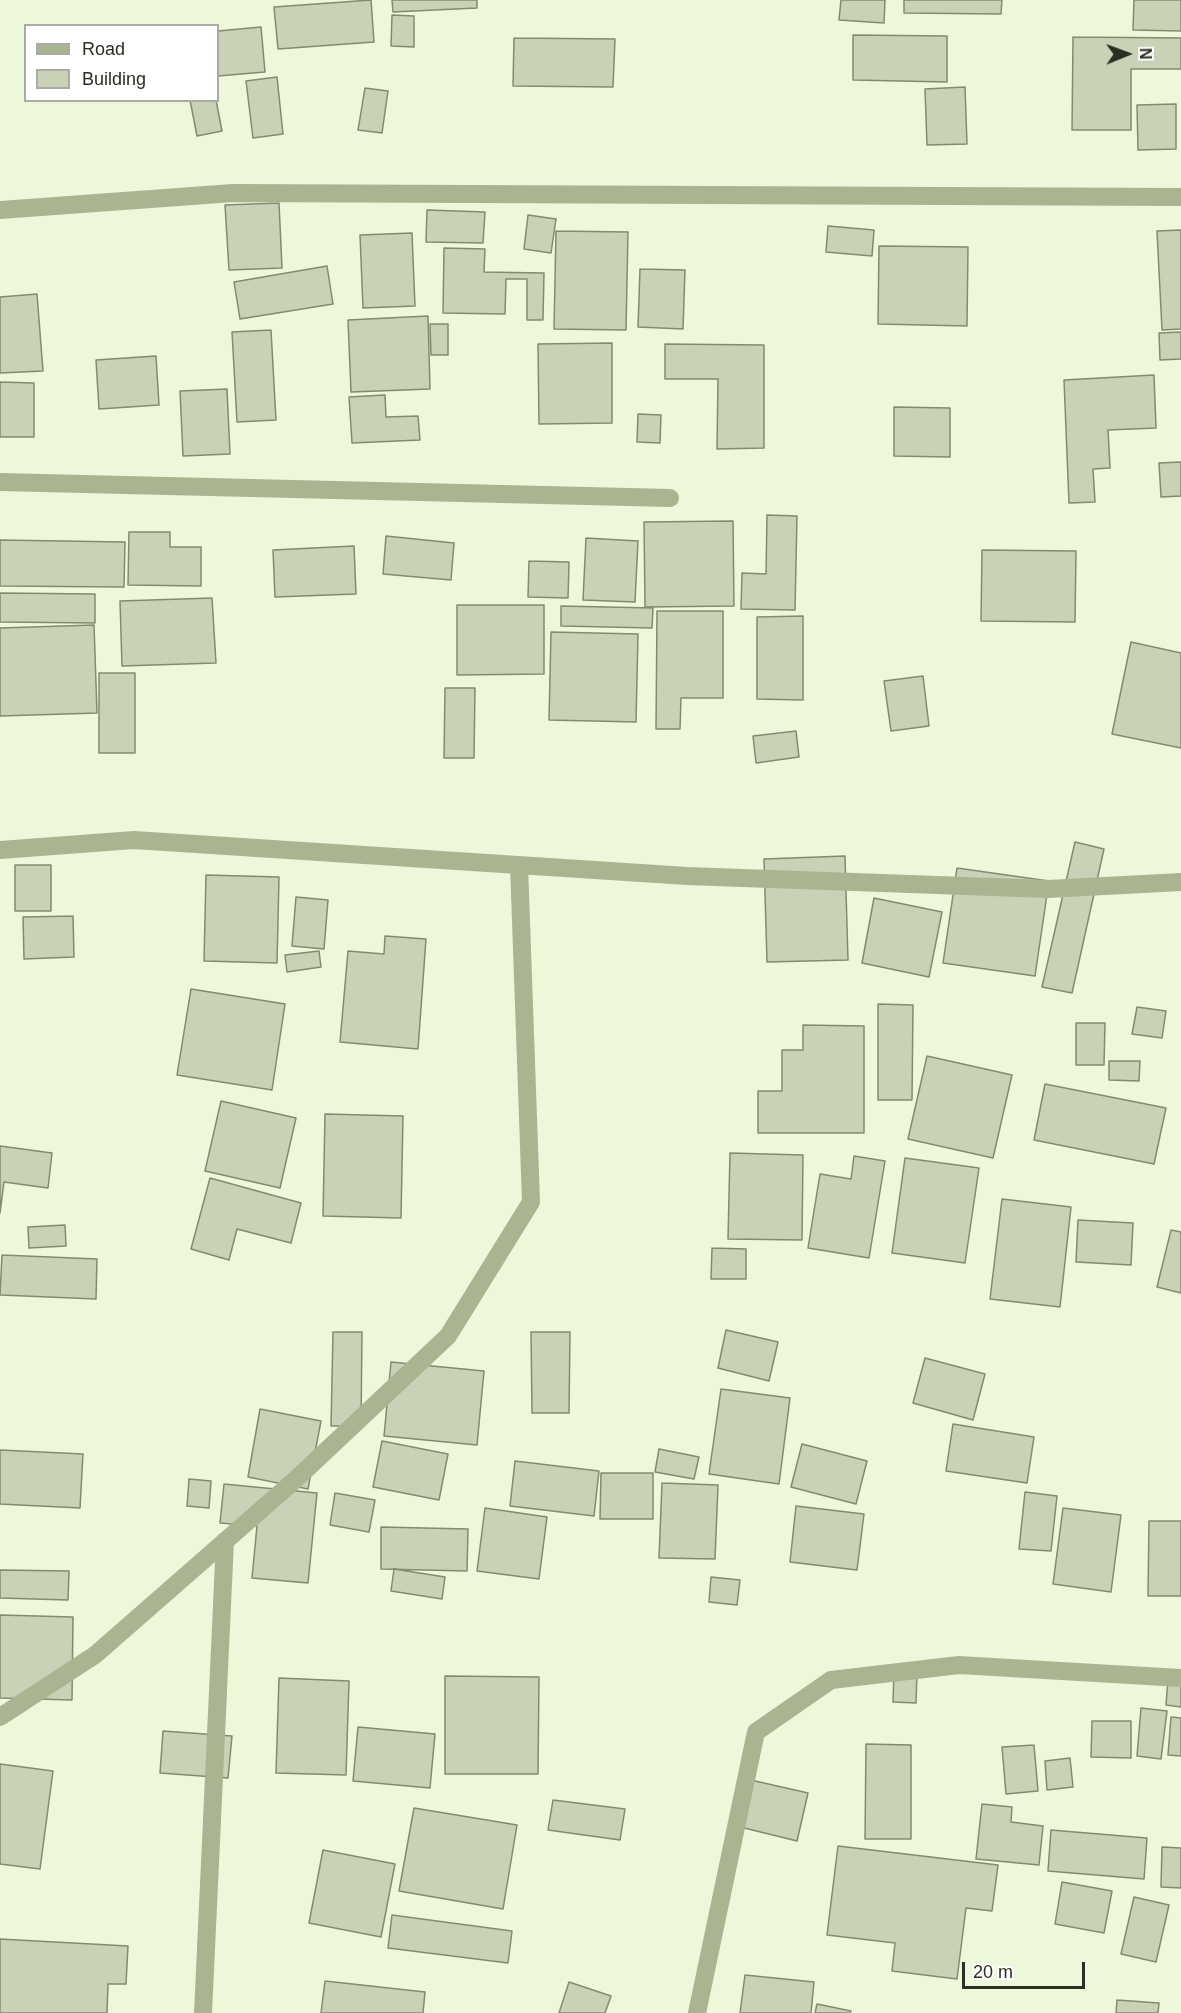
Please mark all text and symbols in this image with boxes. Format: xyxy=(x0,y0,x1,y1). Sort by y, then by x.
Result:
legend xyxy=(24,24,219,102)
north arrow xyxy=(1097,24,1157,84)
text: Road xyxy=(82,39,125,59)
text: N xyxy=(1137,48,1154,60)
text: Building xyxy=(82,69,146,89)
scale bar xyxy=(965,1950,1088,1988)
text: 20 m xyxy=(973,1962,1013,1982)

